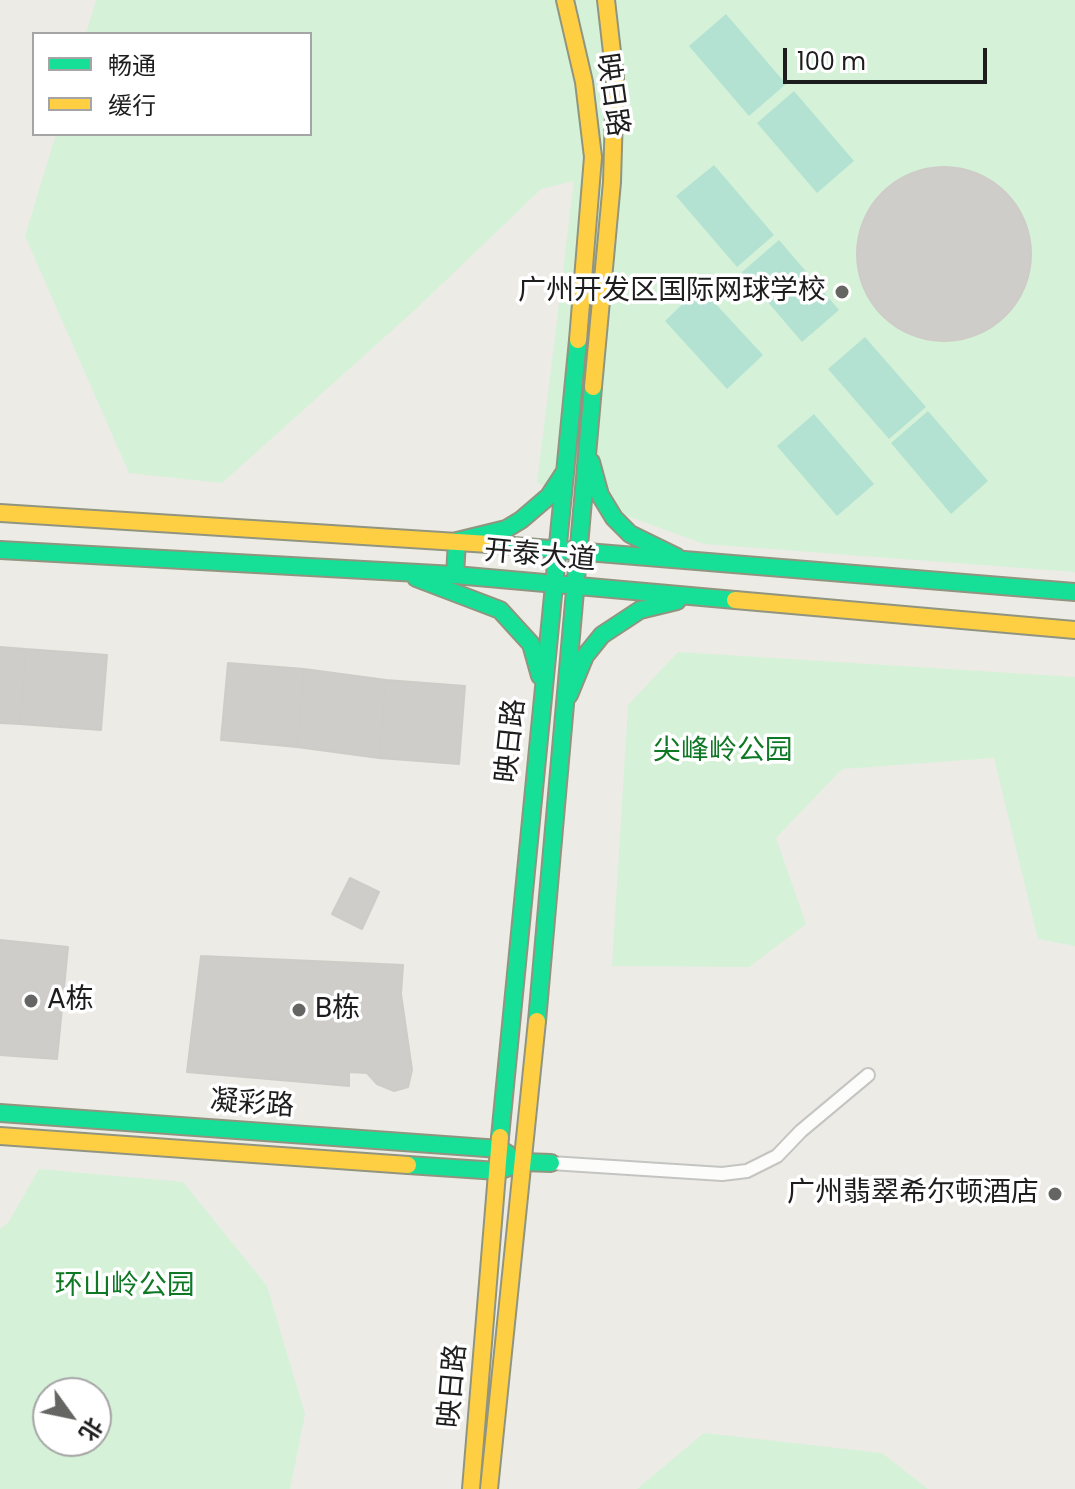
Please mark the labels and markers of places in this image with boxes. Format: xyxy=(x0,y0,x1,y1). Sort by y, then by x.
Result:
place label: 广州开发区国际网球学校 xyxy=(518,275,826,309)
marker: 广州开发区国际网球学校 xyxy=(833,283,851,301)
place label: A栋 xyxy=(47,984,94,1018)
marker: A栋 xyxy=(22,992,40,1010)
place label: B栋 xyxy=(315,993,360,1027)
marker: B栋 xyxy=(290,1001,308,1019)
place label: 广州翡翠希尔顿酒店 xyxy=(787,1177,1039,1211)
marker: 广州翡翠希尔顿酒店 xyxy=(1046,1185,1064,1203)

